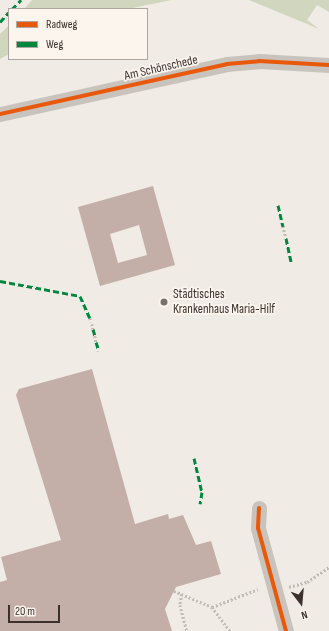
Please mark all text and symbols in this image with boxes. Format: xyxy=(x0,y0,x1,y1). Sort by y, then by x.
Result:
legend xyxy=(8,8,148,60)
text: Radweg xyxy=(46,17,77,32)
text: Weg xyxy=(46,37,63,52)
street label: Am Schönschede xyxy=(123,52,199,84)
place label: Städtisches Krankenhaus Maria-Hilf xyxy=(173,287,275,318)
marker: Städtisches Krankenhaus Maria-Hilf xyxy=(158,296,170,308)
north arrow xyxy=(281,583,321,623)
scale bar xyxy=(10,597,62,623)
text: 20 m xyxy=(15,604,35,619)
text: N xyxy=(300,608,309,622)

